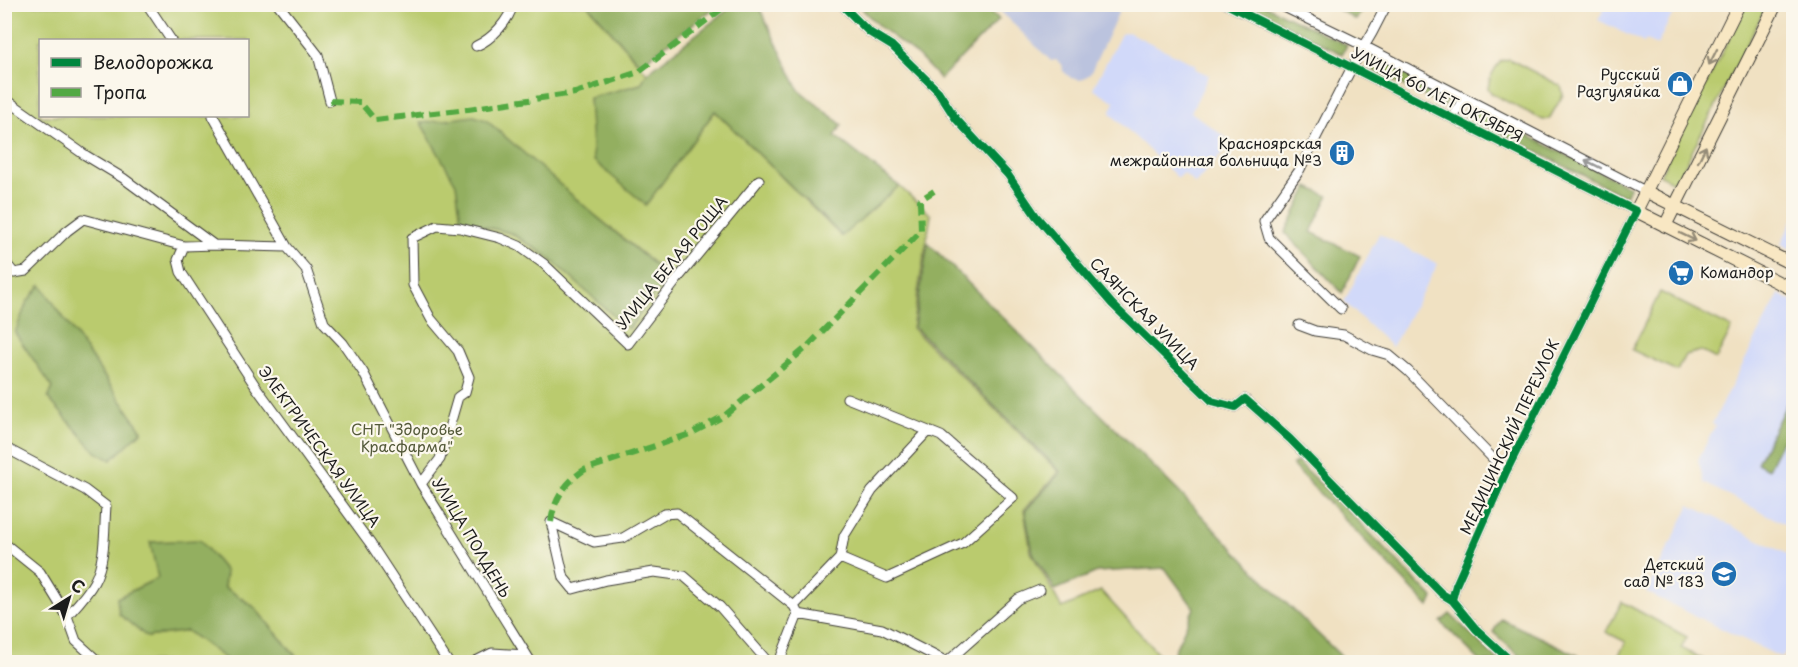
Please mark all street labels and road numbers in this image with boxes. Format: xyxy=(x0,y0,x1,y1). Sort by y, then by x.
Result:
street label: УЛИЦА 60 ЛЕТ ОКТЯБРЯ xyxy=(1348,40,1527,147)
street label: УЛИЦА БЕЛАЯ РОЩА xyxy=(610,190,732,334)
street label: САЯНСКАЯ УЛИЦА xyxy=(1085,251,1205,374)
street label: МЕДИЦИНСКИЙ ПЕРЕУЛОК xyxy=(1453,335,1564,538)
street label: ЭЛЕКТРИЧЕСКАЯ УЛИЦА xyxy=(254,361,387,531)
street label: УЛИЦА ПОЛДЕНЬ xyxy=(427,473,517,602)

